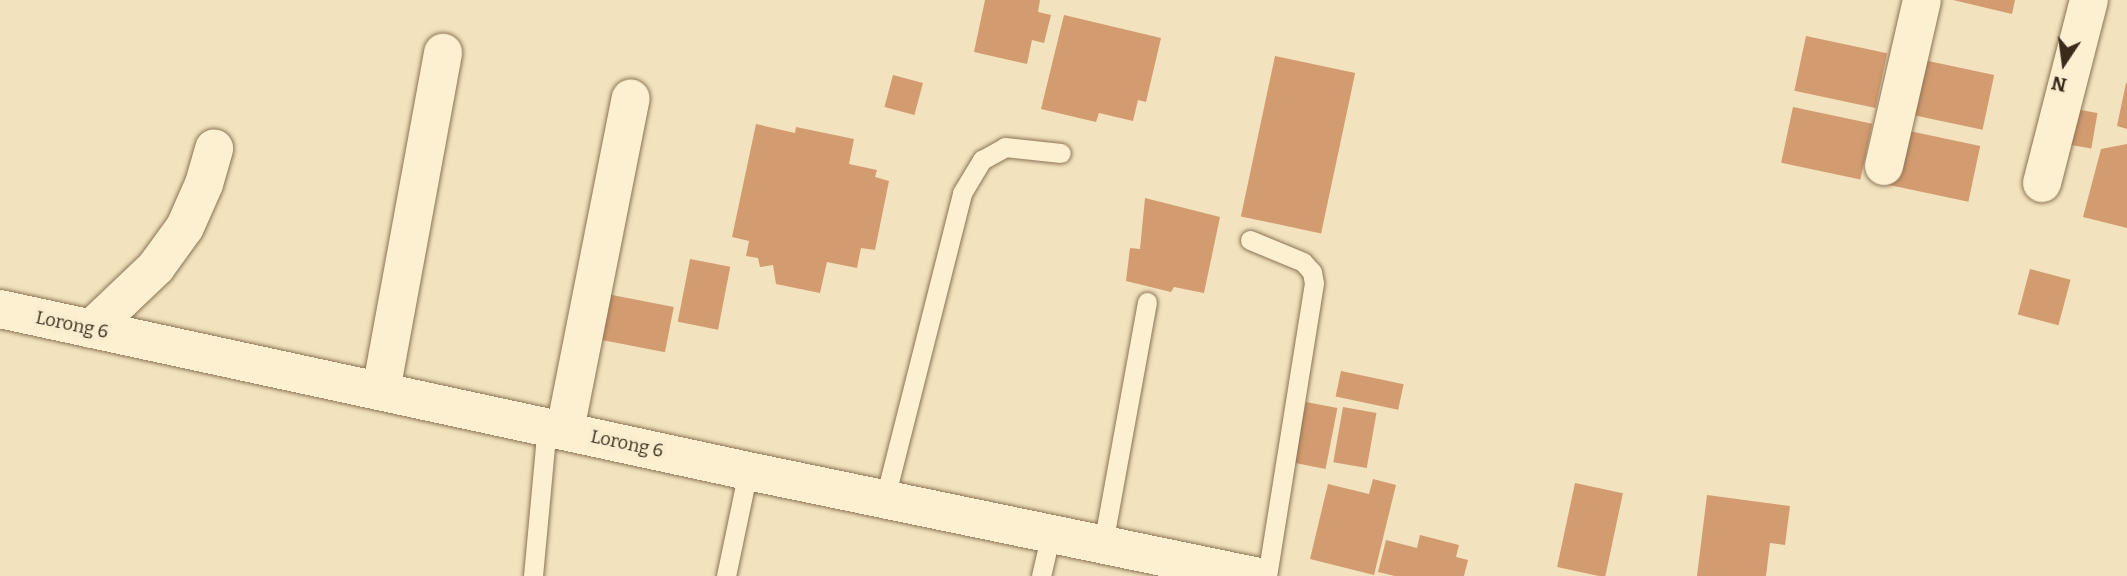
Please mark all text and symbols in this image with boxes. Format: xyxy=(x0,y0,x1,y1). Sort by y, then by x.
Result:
north arrow xyxy=(2029,28,2099,98)
text: N xyxy=(2049,71,2069,97)
street label: Lorong 6 xyxy=(34,307,110,343)
street label: Lorong 6 xyxy=(589,426,665,462)

